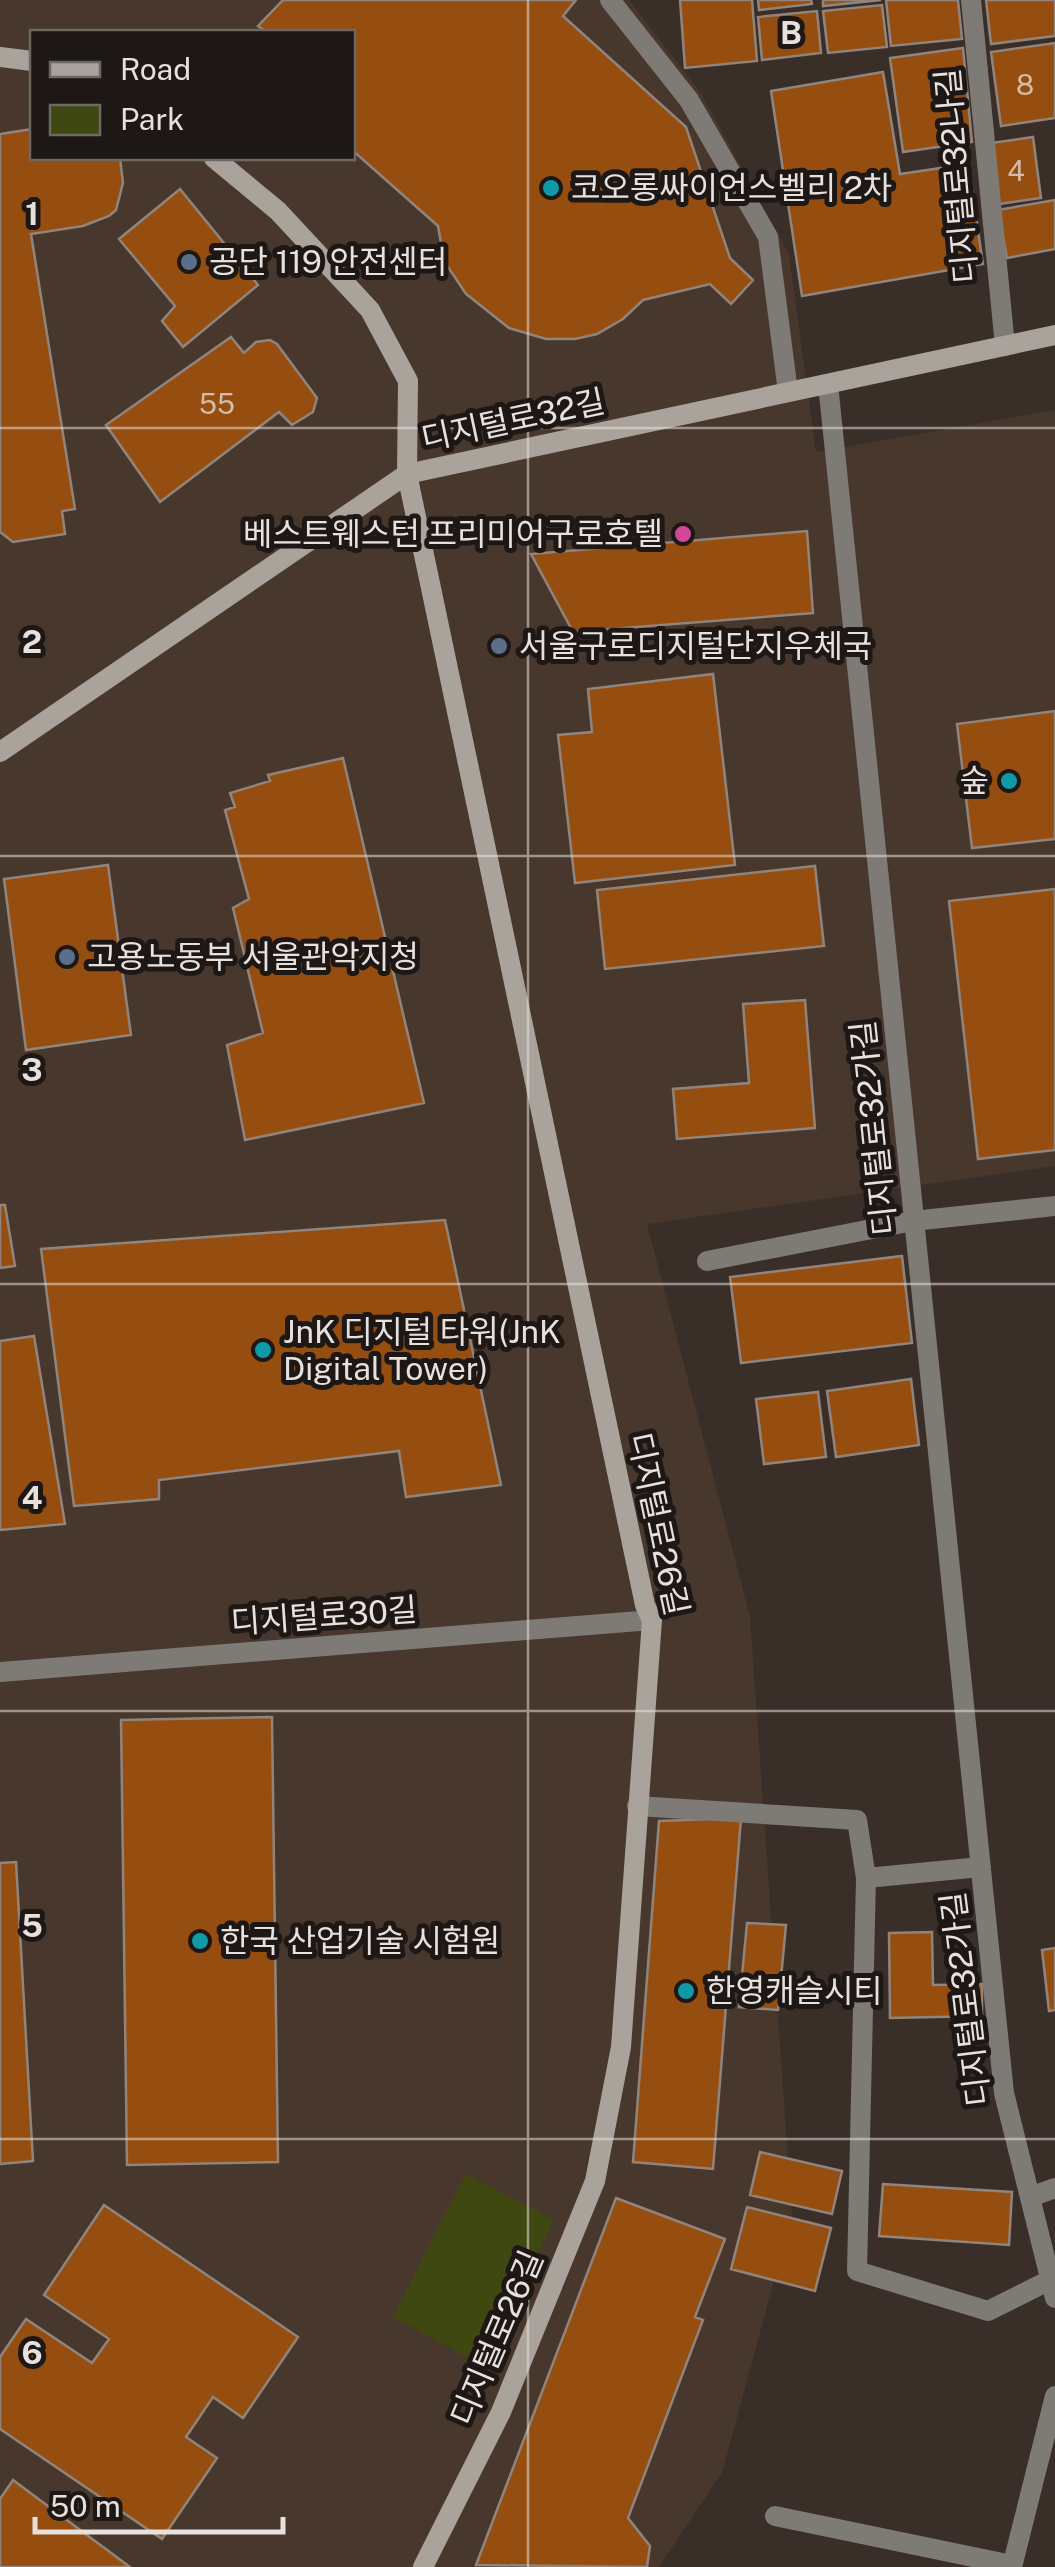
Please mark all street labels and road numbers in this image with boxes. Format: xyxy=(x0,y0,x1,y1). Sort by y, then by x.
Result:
street label: 디지털로32나길 xyxy=(929,67,984,285)
street label: 디지털로32길 xyxy=(418,382,608,457)
street label: 디지털로32가길 xyxy=(844,1019,903,1237)
street label: 디지털로26길 xyxy=(621,1429,696,1619)
street label: 디지털로30길 xyxy=(230,1591,418,1640)
street label: 디지털로32가길 xyxy=(934,1890,997,2108)
street label: 디지털로26길 xyxy=(443,2245,550,2431)

